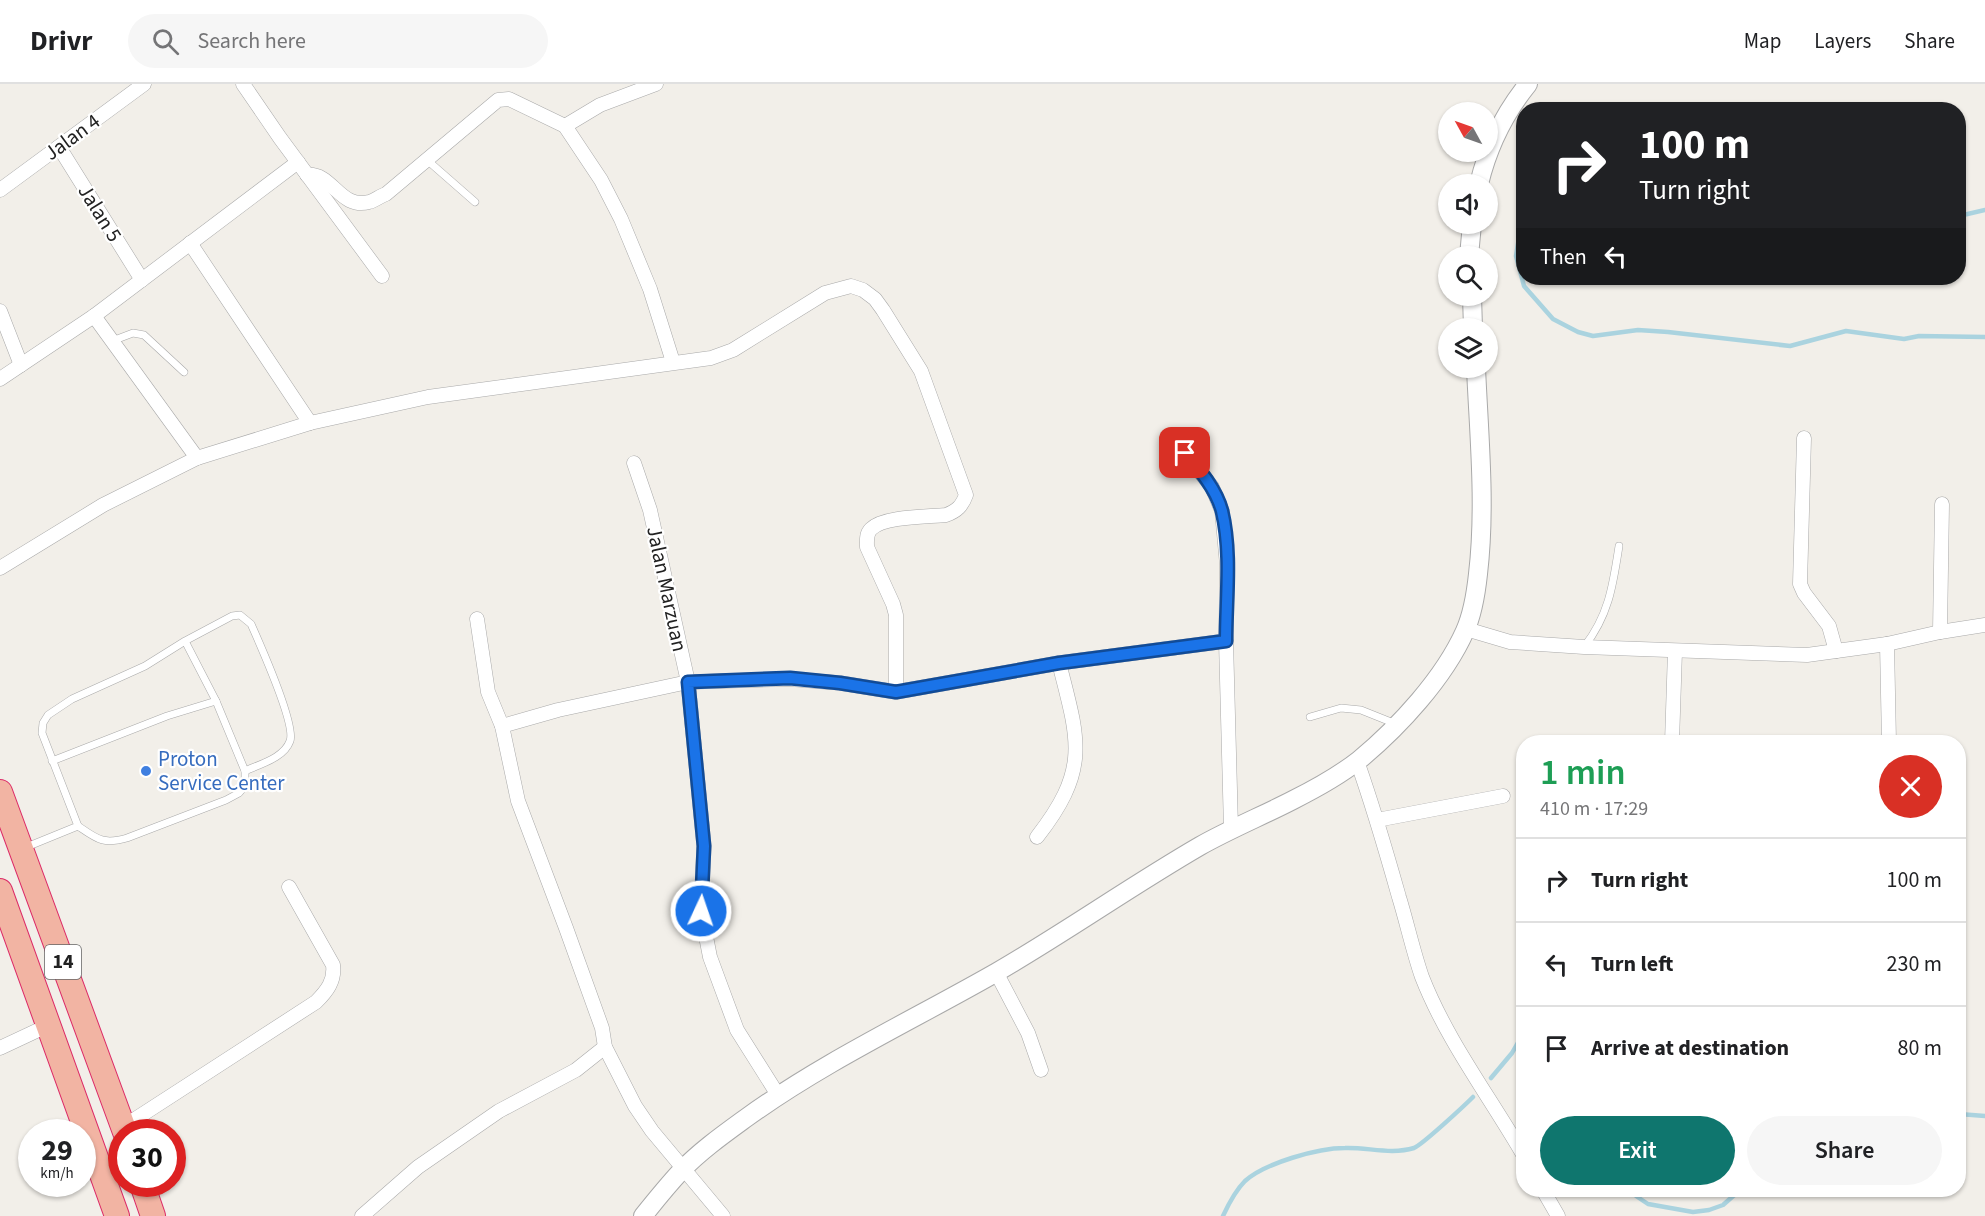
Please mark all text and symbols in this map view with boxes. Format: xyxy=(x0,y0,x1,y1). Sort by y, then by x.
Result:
search box xyxy=(128,14,548,68)
text: Drivr xyxy=(30,21,92,61)
icon: search xyxy=(149,25,182,58)
text: Search here xyxy=(197,25,306,57)
text: Map xyxy=(1744,26,1781,56)
text: Layers xyxy=(1814,26,1871,56)
text: Share xyxy=(1904,26,1955,56)
north arrow xyxy=(1438,102,1498,162)
map controls xyxy=(1438,102,1498,378)
street label: Jalan 4 xyxy=(38,106,106,168)
text: 100 m xyxy=(1639,115,1750,175)
icon: right xyxy=(1540,126,1618,204)
text: Turn right xyxy=(1639,171,1750,210)
button: sound xyxy=(1438,174,1498,234)
street label: Jalan 5 xyxy=(71,178,129,248)
icon: left xyxy=(1599,240,1632,273)
text: Then xyxy=(1540,241,1587,273)
button: search xyxy=(1438,246,1498,306)
button: layers xyxy=(1438,318,1498,378)
pin xyxy=(1159,427,1210,478)
icon: arrive xyxy=(1168,436,1201,469)
street label: Jalan Marzuan xyxy=(639,524,695,654)
place label: Proton Service Center xyxy=(158,744,285,798)
text: 1 min xyxy=(1540,747,1626,798)
button: close xyxy=(1879,755,1942,818)
marker: Proton Service Center xyxy=(139,764,153,778)
text: 410 m · 17:29 xyxy=(1540,795,1648,823)
icon: right xyxy=(1540,864,1573,897)
text: Turn right xyxy=(1591,864,1688,896)
text: 100 m xyxy=(1887,864,1942,896)
position arrow xyxy=(669,879,733,943)
road number: 14 xyxy=(45,945,81,979)
icon: left xyxy=(1540,948,1573,981)
text: Turn left xyxy=(1591,948,1673,980)
text: 230 m xyxy=(1887,948,1942,980)
icon: arrive xyxy=(1540,1032,1573,1065)
text: Arrive at destination xyxy=(1591,1032,1789,1064)
text: 80 m xyxy=(1897,1032,1942,1064)
button: Exit xyxy=(1540,1116,1735,1185)
button: Share xyxy=(1747,1116,1942,1185)
speed limit sign: 30 xyxy=(108,1119,186,1197)
text: 29 xyxy=(41,1129,73,1172)
text: km/h xyxy=(40,1163,74,1184)

